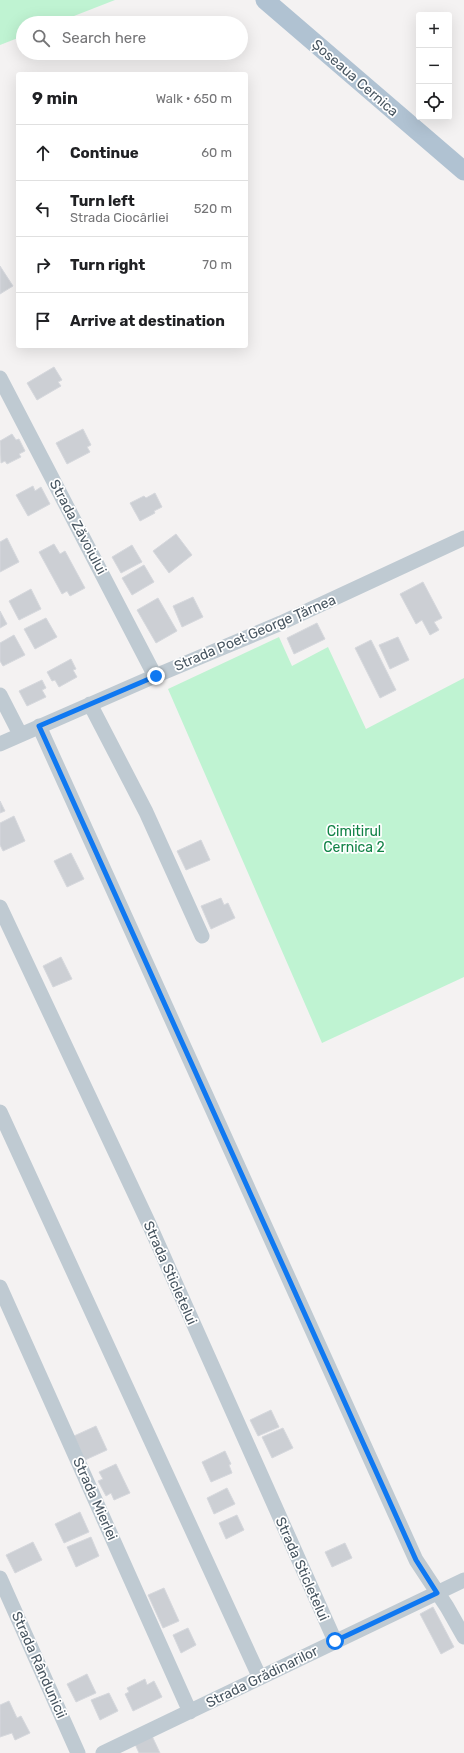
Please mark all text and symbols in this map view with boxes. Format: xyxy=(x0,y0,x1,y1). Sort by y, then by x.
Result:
map controls xyxy=(416,12,452,120)
button: + xyxy=(416,12,452,48)
search box xyxy=(16,16,248,60)
icon: search xyxy=(30,27,52,49)
text: Search here xyxy=(62,29,146,47)
street label: Șoseaua Cernica xyxy=(308,36,402,120)
button: − xyxy=(416,48,452,84)
button: locate xyxy=(416,84,452,120)
text: 9 min xyxy=(32,88,78,108)
text: Walk · 650 m xyxy=(156,91,232,106)
icon: ahead xyxy=(32,142,54,164)
text: Continue xyxy=(70,144,139,162)
text: 60 m xyxy=(201,145,232,160)
text: Turn left xyxy=(70,192,135,210)
icon: left xyxy=(32,198,54,220)
text: 520 m xyxy=(194,201,232,216)
text: Strada Ciocârliei xyxy=(70,210,169,225)
icon: right xyxy=(32,254,54,276)
text: Turn right xyxy=(70,256,145,274)
text: 70 m xyxy=(202,257,232,272)
icon: arrive xyxy=(32,310,54,332)
text: Arrive at destination xyxy=(70,312,225,330)
street label: Strada Zăvoiului xyxy=(46,477,110,577)
street label: Strada Poet George Țărnea xyxy=(172,591,338,675)
route end xyxy=(147,667,165,685)
park label: Cimitirul Cernica 2 xyxy=(323,823,385,856)
street label: Strada Sticletelui xyxy=(140,1219,200,1327)
street label: Strada Mierlei xyxy=(69,1455,121,1543)
street label: Strada Sticletelui xyxy=(272,1515,332,1623)
street label: Strada Rândunicii xyxy=(8,1609,70,1721)
route start xyxy=(326,1632,344,1650)
street label: Strada Grădinarilor xyxy=(203,1642,321,1711)

